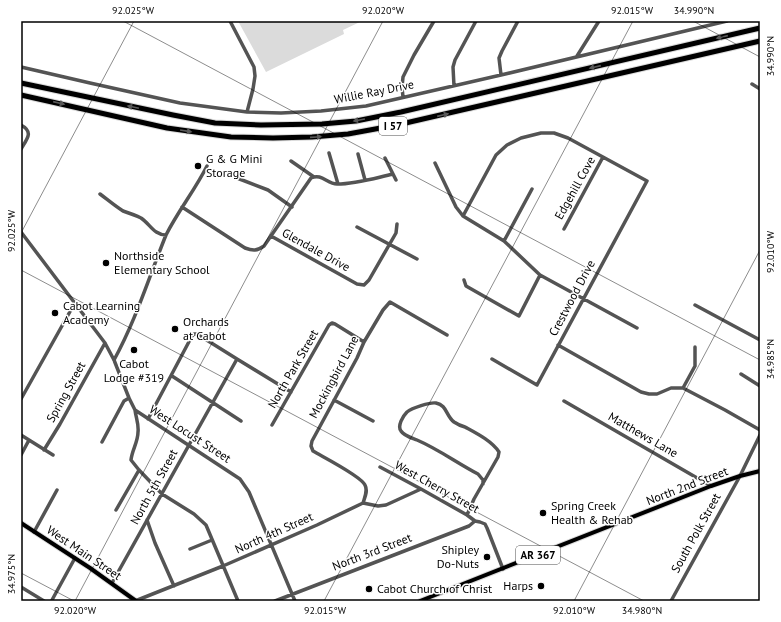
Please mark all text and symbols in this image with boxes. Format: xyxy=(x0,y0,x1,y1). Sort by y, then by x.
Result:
text: 92.025°W xyxy=(112,4,155,17)
text: 92.020°W xyxy=(362,4,405,17)
text: 92.015°W xyxy=(611,4,654,17)
text: 34.990°N xyxy=(674,4,714,17)
one-way arrow xyxy=(716,35,728,41)
text: 34.990°N xyxy=(764,36,777,76)
one-way arrow xyxy=(589,64,602,70)
street label: Willie Ray Drive xyxy=(333,76,415,107)
one-way arrow xyxy=(53,101,65,107)
one-way arrow xyxy=(127,103,139,109)
one-way arrow xyxy=(437,111,450,117)
one-way arrow xyxy=(353,117,365,123)
road number: I 57 xyxy=(379,117,407,135)
one-way arrow xyxy=(180,128,192,134)
one-way arrow xyxy=(310,133,322,140)
place label: G & G Mini Storage xyxy=(206,151,263,180)
street label: Edgehill Cove xyxy=(551,154,598,222)
marker: G & G Mini Storage xyxy=(193,161,203,171)
text: 92.025°W xyxy=(5,209,18,252)
street label: Glendale Drive xyxy=(280,225,353,274)
text: 92.010°W xyxy=(764,230,777,273)
place label: Northside Elementary School xyxy=(114,248,210,277)
street label: Crestwood Drive xyxy=(545,257,598,338)
marker: Northside Elementary School xyxy=(101,258,111,268)
place label: Cabot Learning Academy xyxy=(63,298,140,327)
marker: Cabot Learning Academy xyxy=(50,308,60,318)
place label: Orchards at Cabot xyxy=(183,314,229,343)
marker: Orchards at Cabot xyxy=(170,324,180,334)
street label: North Park Street xyxy=(264,327,321,411)
street label: Mockingbird Lane xyxy=(305,333,362,421)
text: 34.985°N xyxy=(764,339,777,379)
marker: Cabot Lodge #319 xyxy=(129,345,139,355)
place label: Cabot Lodge #319 xyxy=(104,356,164,385)
street label: Spring Street xyxy=(43,359,88,425)
street label: West Locust Street xyxy=(147,402,234,466)
street label: Matthews Lane xyxy=(606,409,681,461)
street label: North 5th Street xyxy=(127,446,180,527)
street label: West Cherry Street xyxy=(392,457,482,516)
street label: North 2nd Street xyxy=(644,463,730,508)
street label: South Polk Street xyxy=(668,490,724,575)
place label: Spring Creek Health & Rehab xyxy=(551,498,633,527)
marker: Spring Creek Health & Rehab xyxy=(538,508,548,518)
street label: North 4th Street xyxy=(232,509,315,556)
street label: West Main Street xyxy=(44,522,125,583)
street label: North 3rd Street xyxy=(330,530,414,574)
place label: Shipley Do-Nuts xyxy=(437,542,479,571)
road number: AR 367 xyxy=(516,546,560,564)
marker: Shipley Do-Nuts xyxy=(482,552,492,562)
text: 34.975°N xyxy=(5,554,18,594)
place label: Harps xyxy=(503,578,533,593)
place label: Cabot Church of Christ xyxy=(377,581,492,596)
marker: Harps xyxy=(536,581,546,591)
marker: Cabot Church of Christ xyxy=(364,584,374,594)
text: 92.020°W xyxy=(54,604,97,617)
text: 92.015°W xyxy=(304,604,347,617)
text: 92.010°W xyxy=(553,604,596,617)
text: 34.980°N xyxy=(622,604,662,617)

